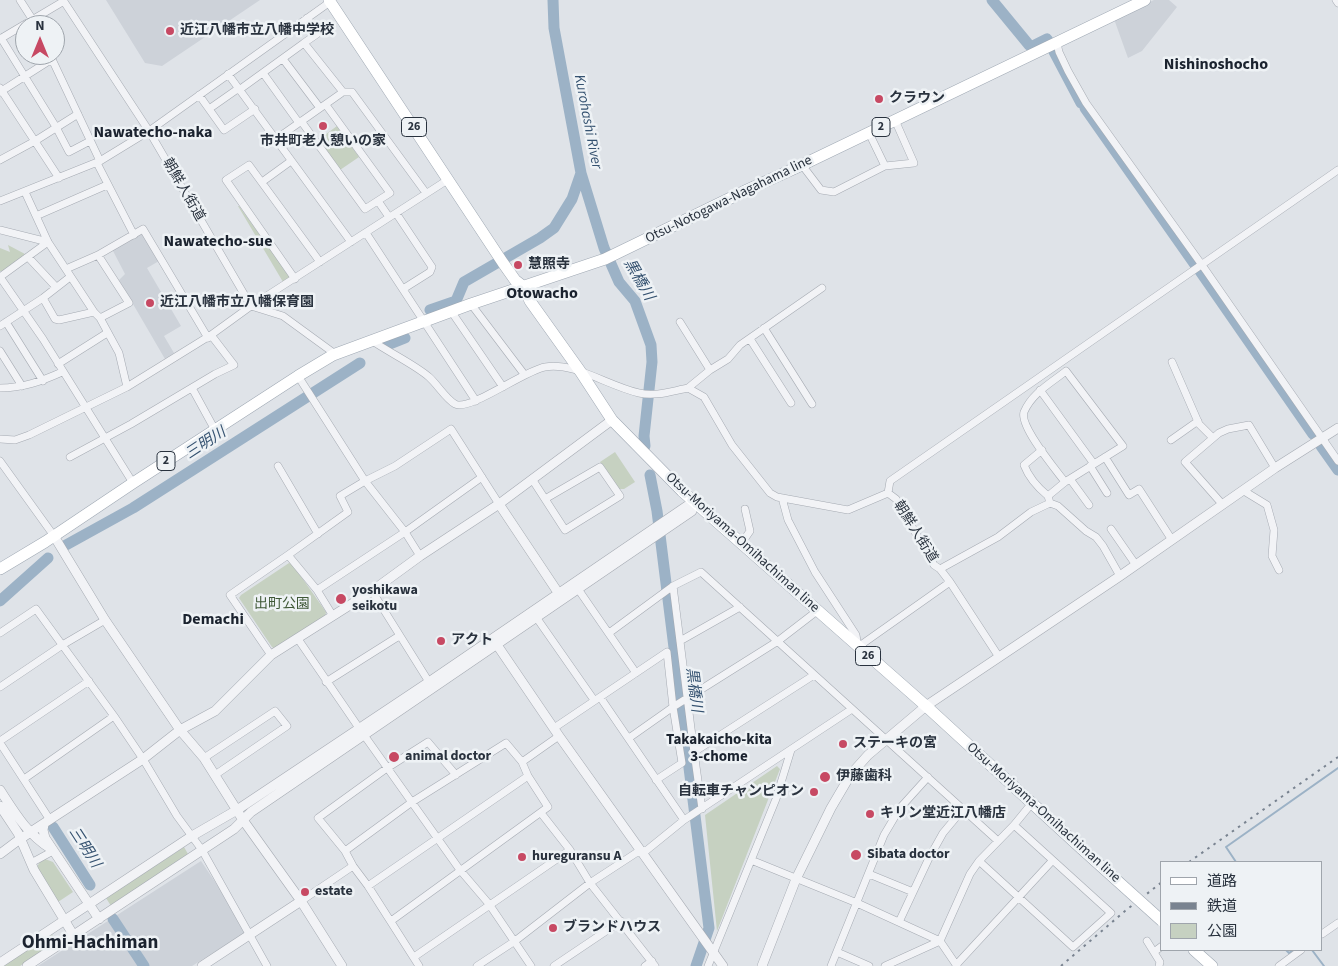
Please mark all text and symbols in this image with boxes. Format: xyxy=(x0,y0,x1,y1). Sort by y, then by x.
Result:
north arrow xyxy=(15,15,65,65)
text: N xyxy=(35,16,45,36)
place label: 近江八幡市立八幡中学校 xyxy=(180,23,334,39)
marker: 近江八幡市立八幡中学校 xyxy=(164,25,176,37)
district label: Nishinoshocho xyxy=(1164,55,1268,75)
water label: Kurohashi River xyxy=(569,73,605,171)
place label: クラウン xyxy=(889,91,945,107)
marker: クラウン xyxy=(873,93,885,105)
road number: 26 xyxy=(402,118,426,136)
road number: 2 xyxy=(872,118,890,136)
marker: 市井町老人憩いの家 xyxy=(317,120,329,132)
district label: Nawatecho-naka xyxy=(93,123,213,143)
place label: 市井町老人憩いの家 xyxy=(260,134,386,150)
street label: Otsu-Notogawa-Nagahama line xyxy=(643,152,815,248)
street label: 朝鮮人街道 xyxy=(158,155,208,225)
district label: Nawatecho-sue xyxy=(164,232,272,252)
water label: 黒橋川 xyxy=(619,256,657,304)
place label: 慧照寺 xyxy=(528,257,570,273)
marker: 慧照寺 xyxy=(512,259,524,271)
district label: Otowacho xyxy=(506,284,578,304)
place label: 近江八幡市立八幡保育園 xyxy=(160,295,314,311)
marker: 近江八幡市立八幡保育園 xyxy=(144,297,156,309)
water label: 三明川 xyxy=(182,424,230,464)
road number: 2 xyxy=(157,452,175,471)
street label: Otsu-Moriyama-Omihachiman line xyxy=(662,469,822,617)
street label: 朝鮮人街道 xyxy=(889,498,941,566)
place label: yoshikawa seikotu xyxy=(352,583,418,616)
marker: yoshikawa seikotu xyxy=(334,592,348,606)
park label: 出町公園 xyxy=(254,597,310,613)
district label: Demachi xyxy=(182,610,244,630)
place label: アクト xyxy=(451,633,493,649)
marker: アクト xyxy=(435,635,447,647)
road number: 26 xyxy=(856,646,880,666)
water label: 黒橋川 xyxy=(681,667,705,713)
district label: Takakaicho-kita 3-chome xyxy=(666,732,772,767)
place label: ステーキの宮 xyxy=(853,736,937,752)
marker: ステーキの宮 xyxy=(837,738,849,750)
street label: Otsu-Moriyama-Omihachiman line xyxy=(963,739,1123,887)
place label: animal doctor xyxy=(405,749,491,765)
marker: animal doctor xyxy=(387,750,401,764)
place label: 伊藤歯科 xyxy=(836,769,892,785)
marker: 伊藤歯科 xyxy=(818,770,832,784)
place label: 自転車チャンピオン xyxy=(678,784,804,800)
marker: 自転車チャンピオン xyxy=(808,786,820,798)
place label: キリン堂近江八幡店 xyxy=(880,806,1006,822)
marker: キリン堂近江八幡店 xyxy=(864,808,876,820)
water label: 三明川 xyxy=(64,824,104,872)
place label: Sibata doctor xyxy=(867,847,950,863)
marker: Sibata doctor xyxy=(849,848,863,862)
place label: hureguransu A xyxy=(532,849,621,865)
marker: hureguransu A xyxy=(516,851,528,863)
legend xyxy=(1160,861,1323,951)
text: 道路 xyxy=(1207,871,1237,892)
place label: estate xyxy=(315,884,353,900)
marker: estate xyxy=(299,886,311,898)
text: 鉄道 xyxy=(1207,896,1237,917)
place label: ブランドハウス xyxy=(563,920,661,936)
text: 公園 xyxy=(1207,921,1237,942)
marker: ブランドハウス xyxy=(547,922,559,934)
district label: Ohmi-Hachiman xyxy=(22,933,158,955)

